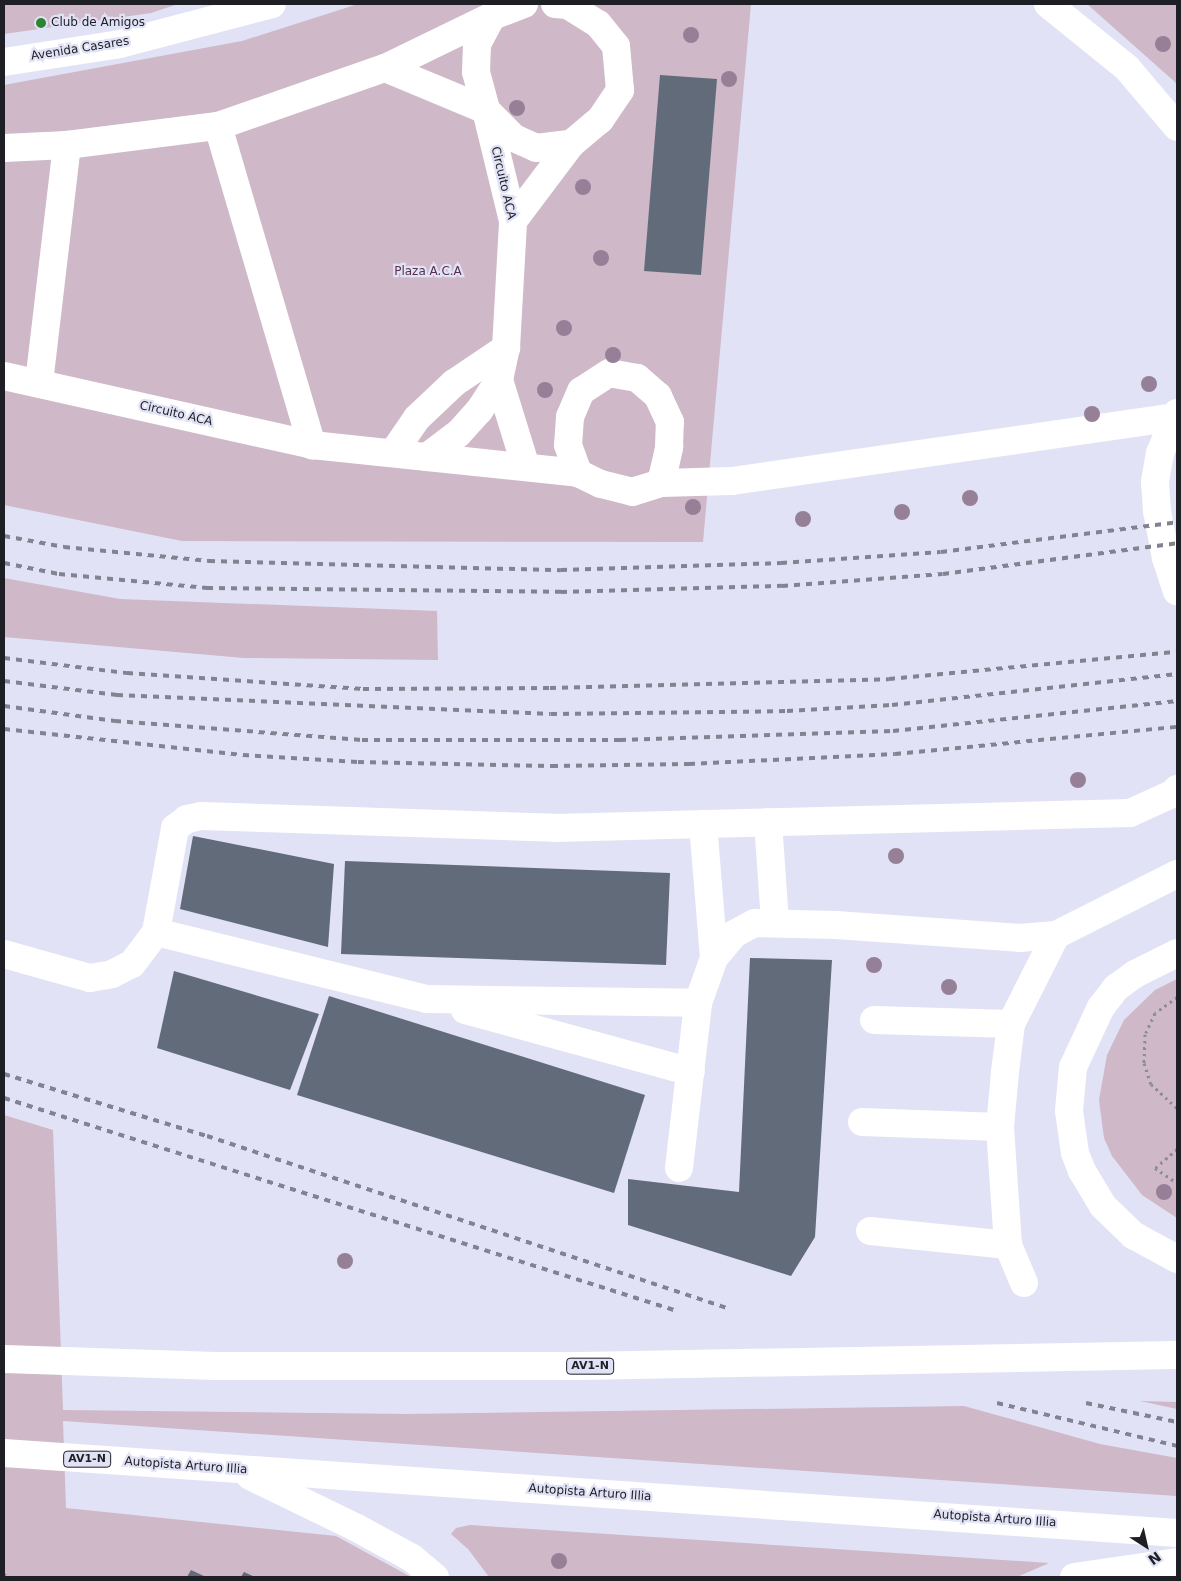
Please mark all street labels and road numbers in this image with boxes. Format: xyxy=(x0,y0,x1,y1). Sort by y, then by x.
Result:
street label: Avenida Casares xyxy=(30,34,130,64)
street label: Circuito ACA xyxy=(488,145,518,221)
street label: Circuito ACA xyxy=(138,399,214,429)
road number: AV1-N xyxy=(565,1358,615,1374)
road number: AV1-N xyxy=(62,1450,112,1468)
street label: Autopista Arturo Illia xyxy=(124,1455,248,1477)
street label: Autopista Arturo Illia xyxy=(528,1482,652,1504)
street label: Autopista Arturo Illia xyxy=(933,1508,1057,1530)

